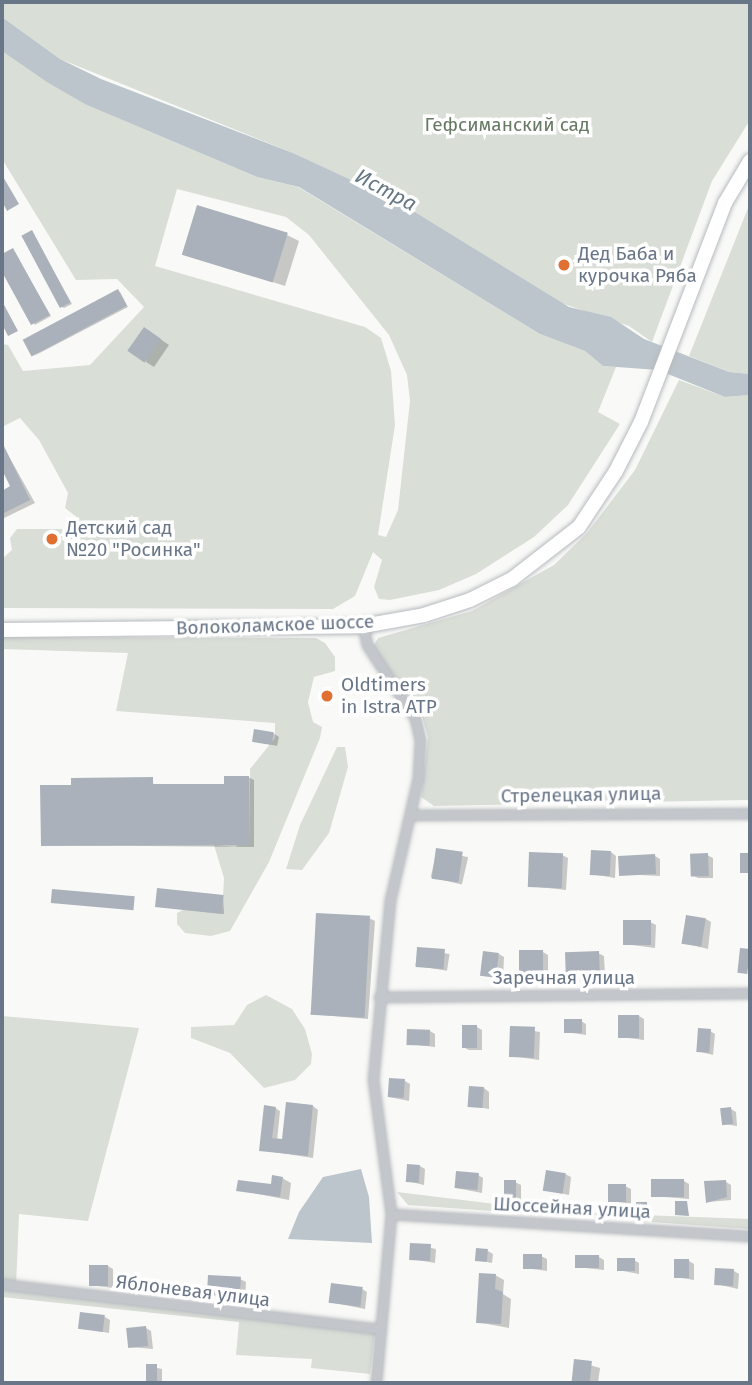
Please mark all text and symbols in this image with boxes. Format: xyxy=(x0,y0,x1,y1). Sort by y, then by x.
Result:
park label: Гефсиманский сад xyxy=(424,114,590,136)
water label: Истра xyxy=(351,163,421,217)
place label: Дед Баба и курочка Ряба xyxy=(578,243,697,287)
marker: Дед Баба и курочка Ряба xyxy=(556,257,572,273)
place label: Детский сад №20 "Росинка" xyxy=(66,517,201,561)
marker: Детский сад №20 "Росинка" xyxy=(44,531,60,547)
street label: Волоколамское шоссе xyxy=(175,610,375,640)
place label: Oldtimers in Istra ATP xyxy=(341,674,437,718)
marker: Oldtimers in Istra ATP xyxy=(319,688,335,704)
street label: Стрелецкая улица xyxy=(501,782,661,808)
street label: Заречная улица xyxy=(493,967,635,989)
street label: Шоссейная улица xyxy=(493,1192,651,1224)
street label: Яблоневая улица xyxy=(115,1270,271,1312)

